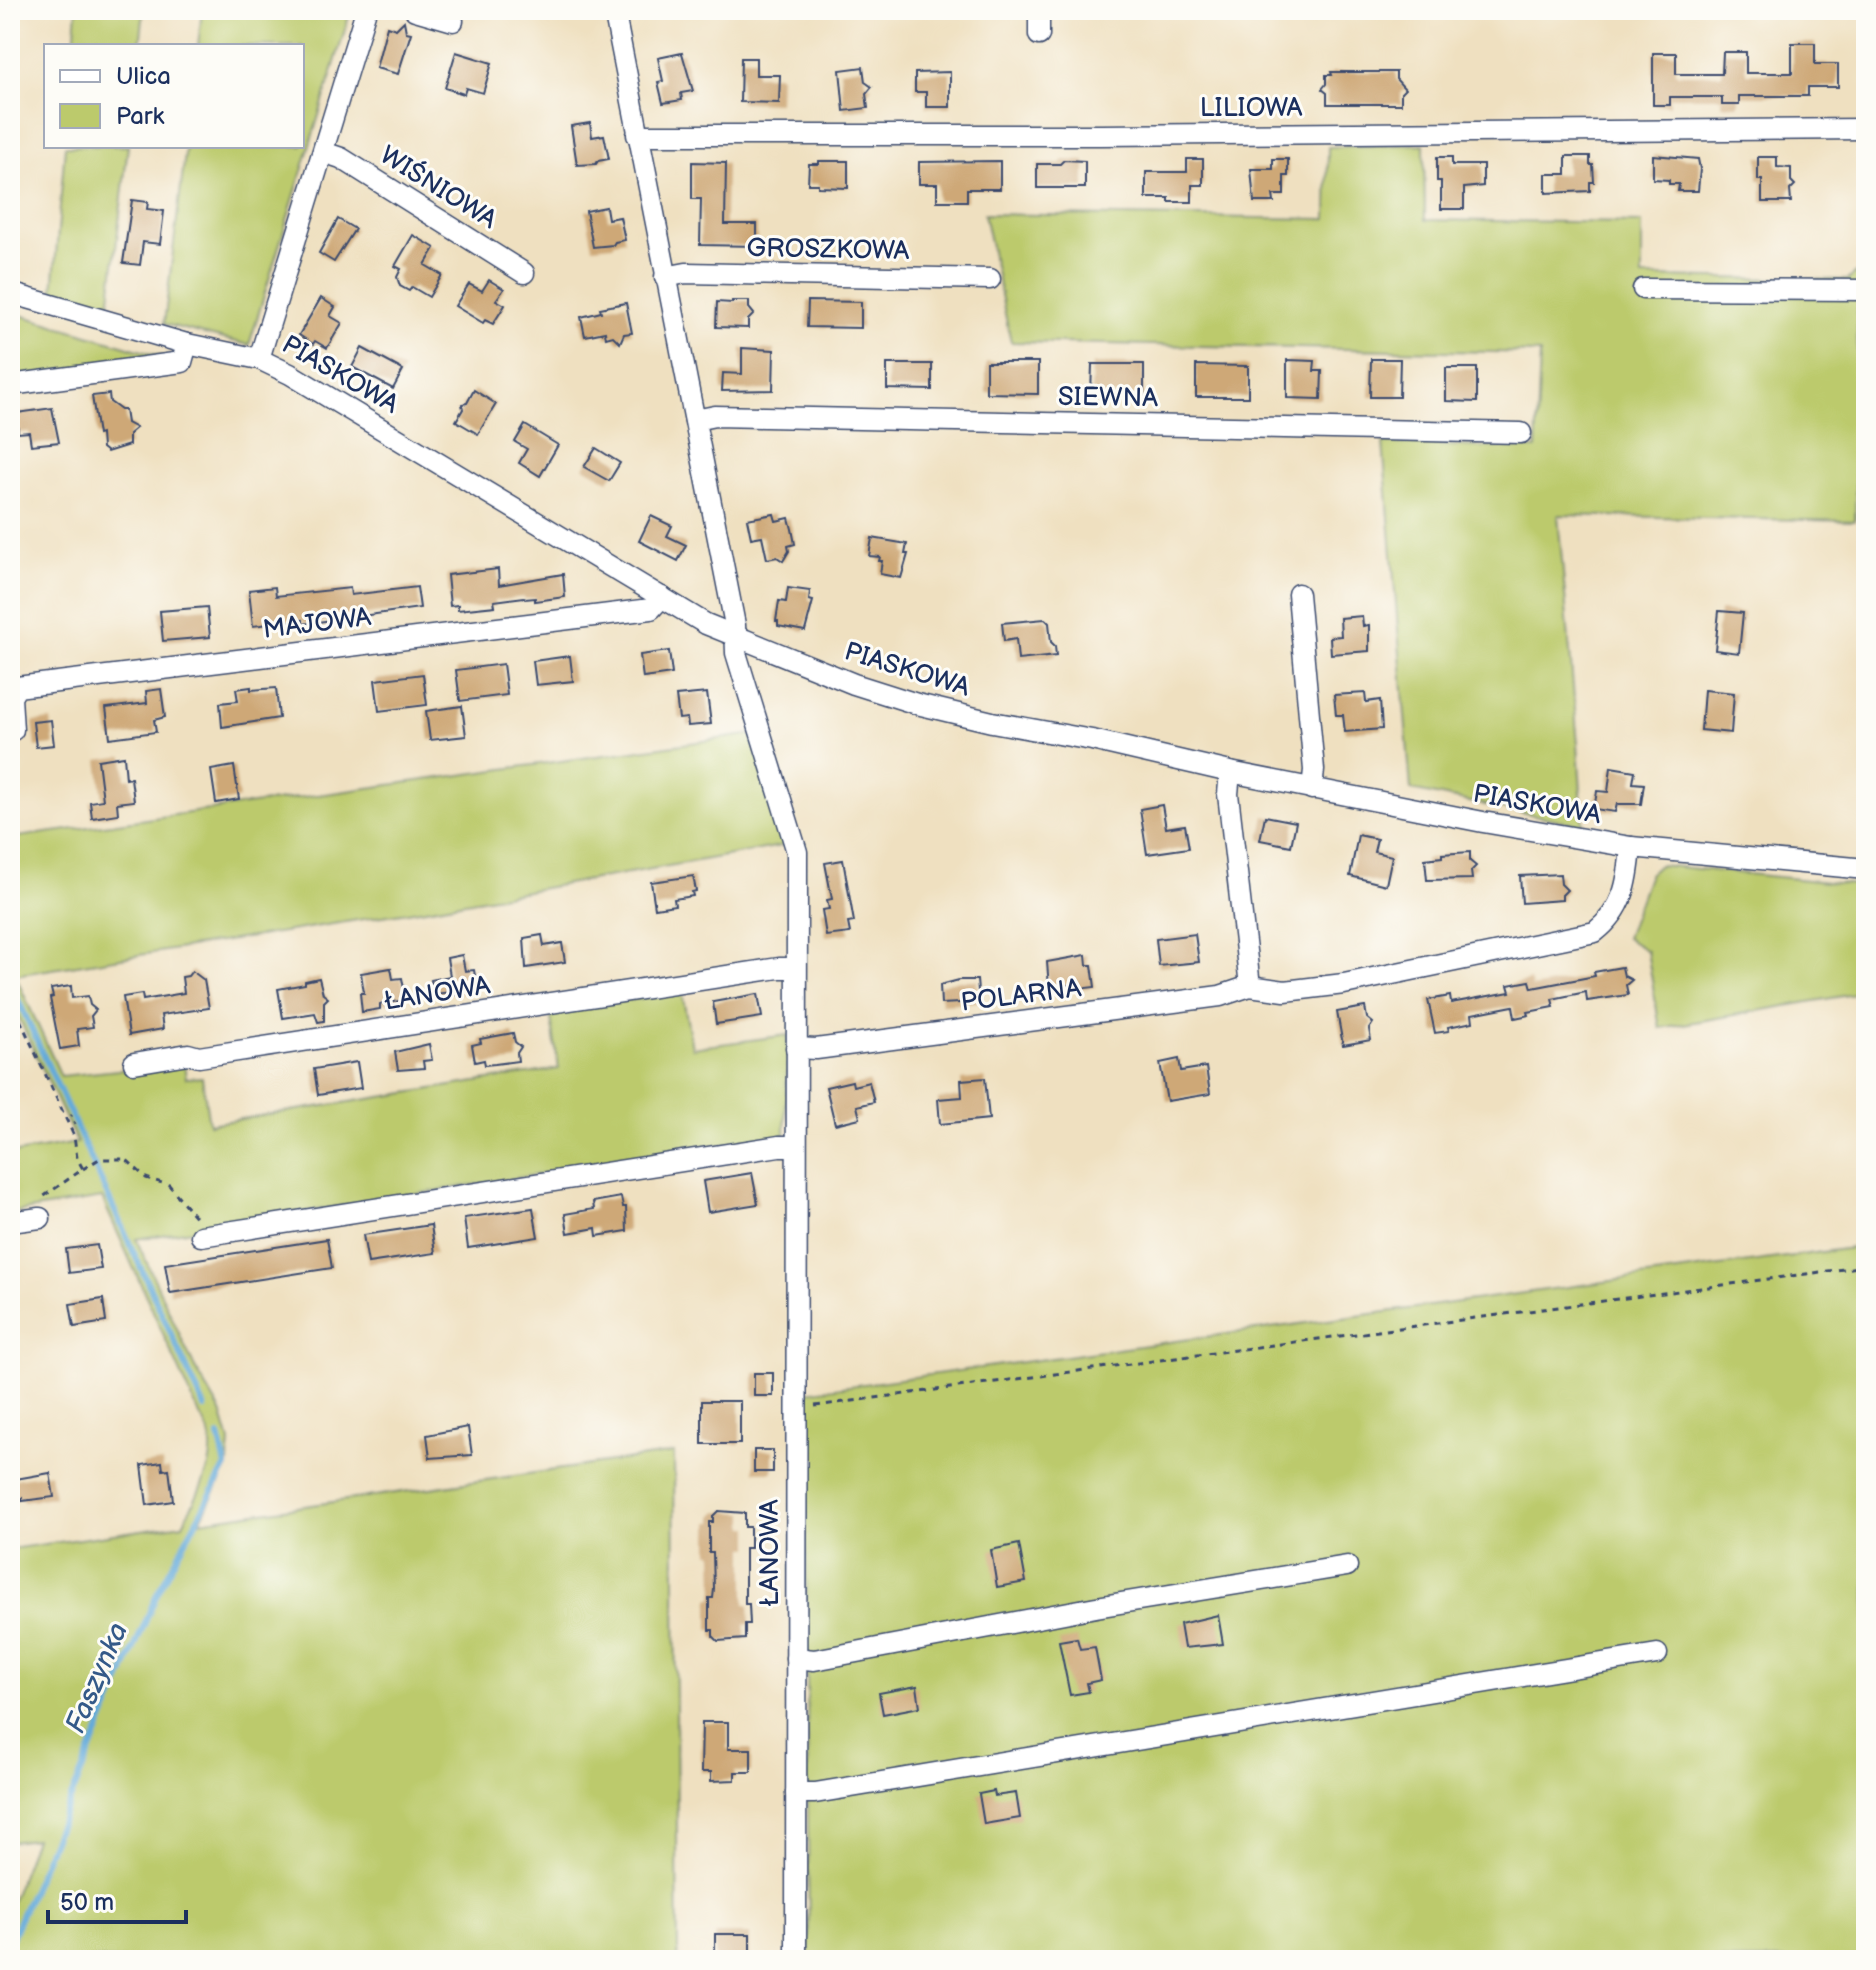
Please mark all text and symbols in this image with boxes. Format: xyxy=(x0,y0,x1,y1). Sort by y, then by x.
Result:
legend xyxy=(44,44,304,148)
text: Ulica xyxy=(116,62,171,91)
street label: LILIOWA xyxy=(1200,93,1302,124)
text: Park xyxy=(116,102,164,131)
street label: WIŚNIOWA xyxy=(374,138,503,236)
street label: GROSZKOWA xyxy=(746,233,910,267)
street label: PIASKOWA xyxy=(276,329,404,421)
street label: SIEWNA xyxy=(1058,382,1158,414)
street label: MAJOWA xyxy=(261,602,373,646)
street label: PIASKOWA xyxy=(841,636,973,704)
street label: PIASKOWA xyxy=(1471,779,1603,832)
street label: ŁANOWA xyxy=(382,970,492,1018)
street label: POLARNA xyxy=(959,973,1083,1019)
street label: ŁANOWA xyxy=(755,1499,786,1607)
water label: Faszynka xyxy=(59,1618,135,1738)
scale bar xyxy=(48,1874,186,1924)
text: 50 m xyxy=(60,1888,114,1917)

